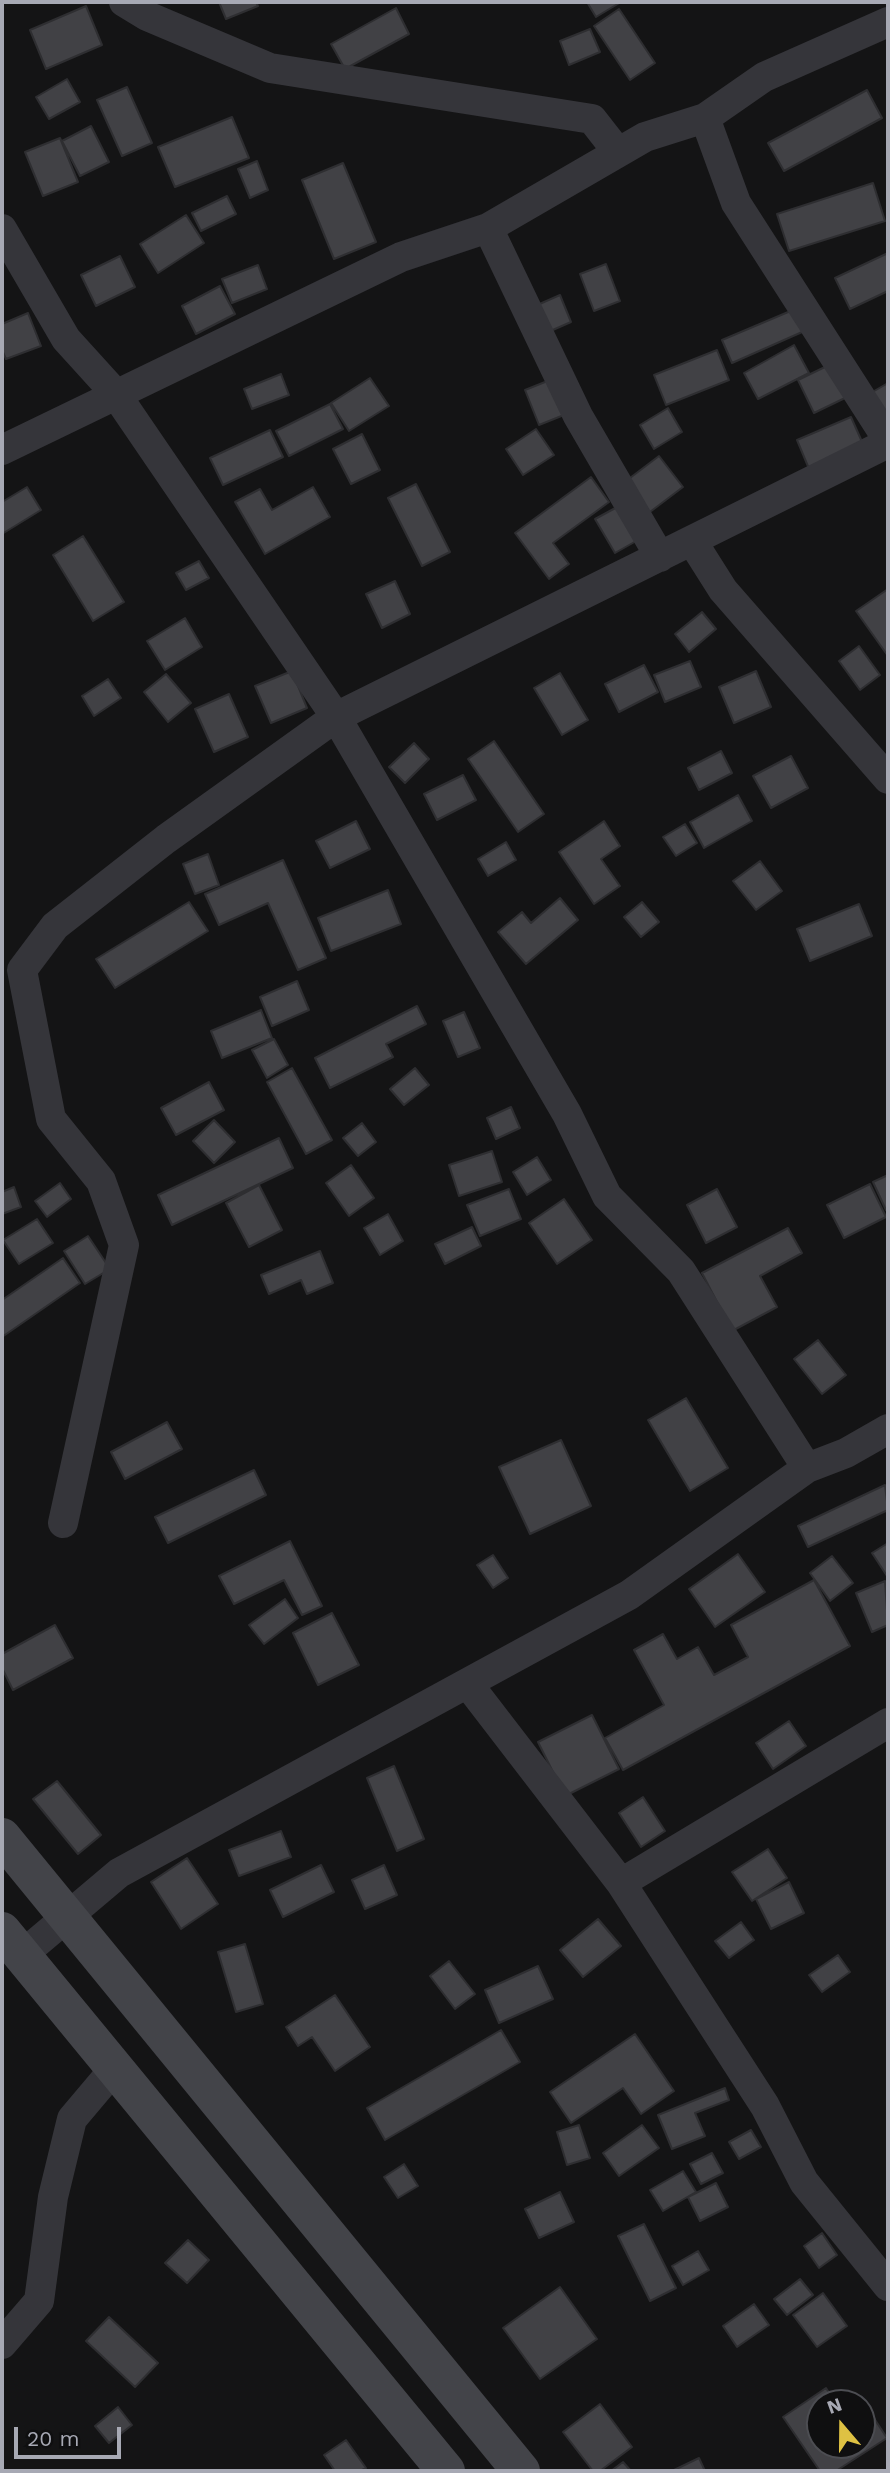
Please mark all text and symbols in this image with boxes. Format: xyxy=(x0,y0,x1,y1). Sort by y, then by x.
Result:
north arrow xyxy=(806,2389,876,2459)
text: N xyxy=(824,2392,845,2419)
scale bar xyxy=(18,2414,124,2458)
text: 20 m xyxy=(27,2426,79,2451)

